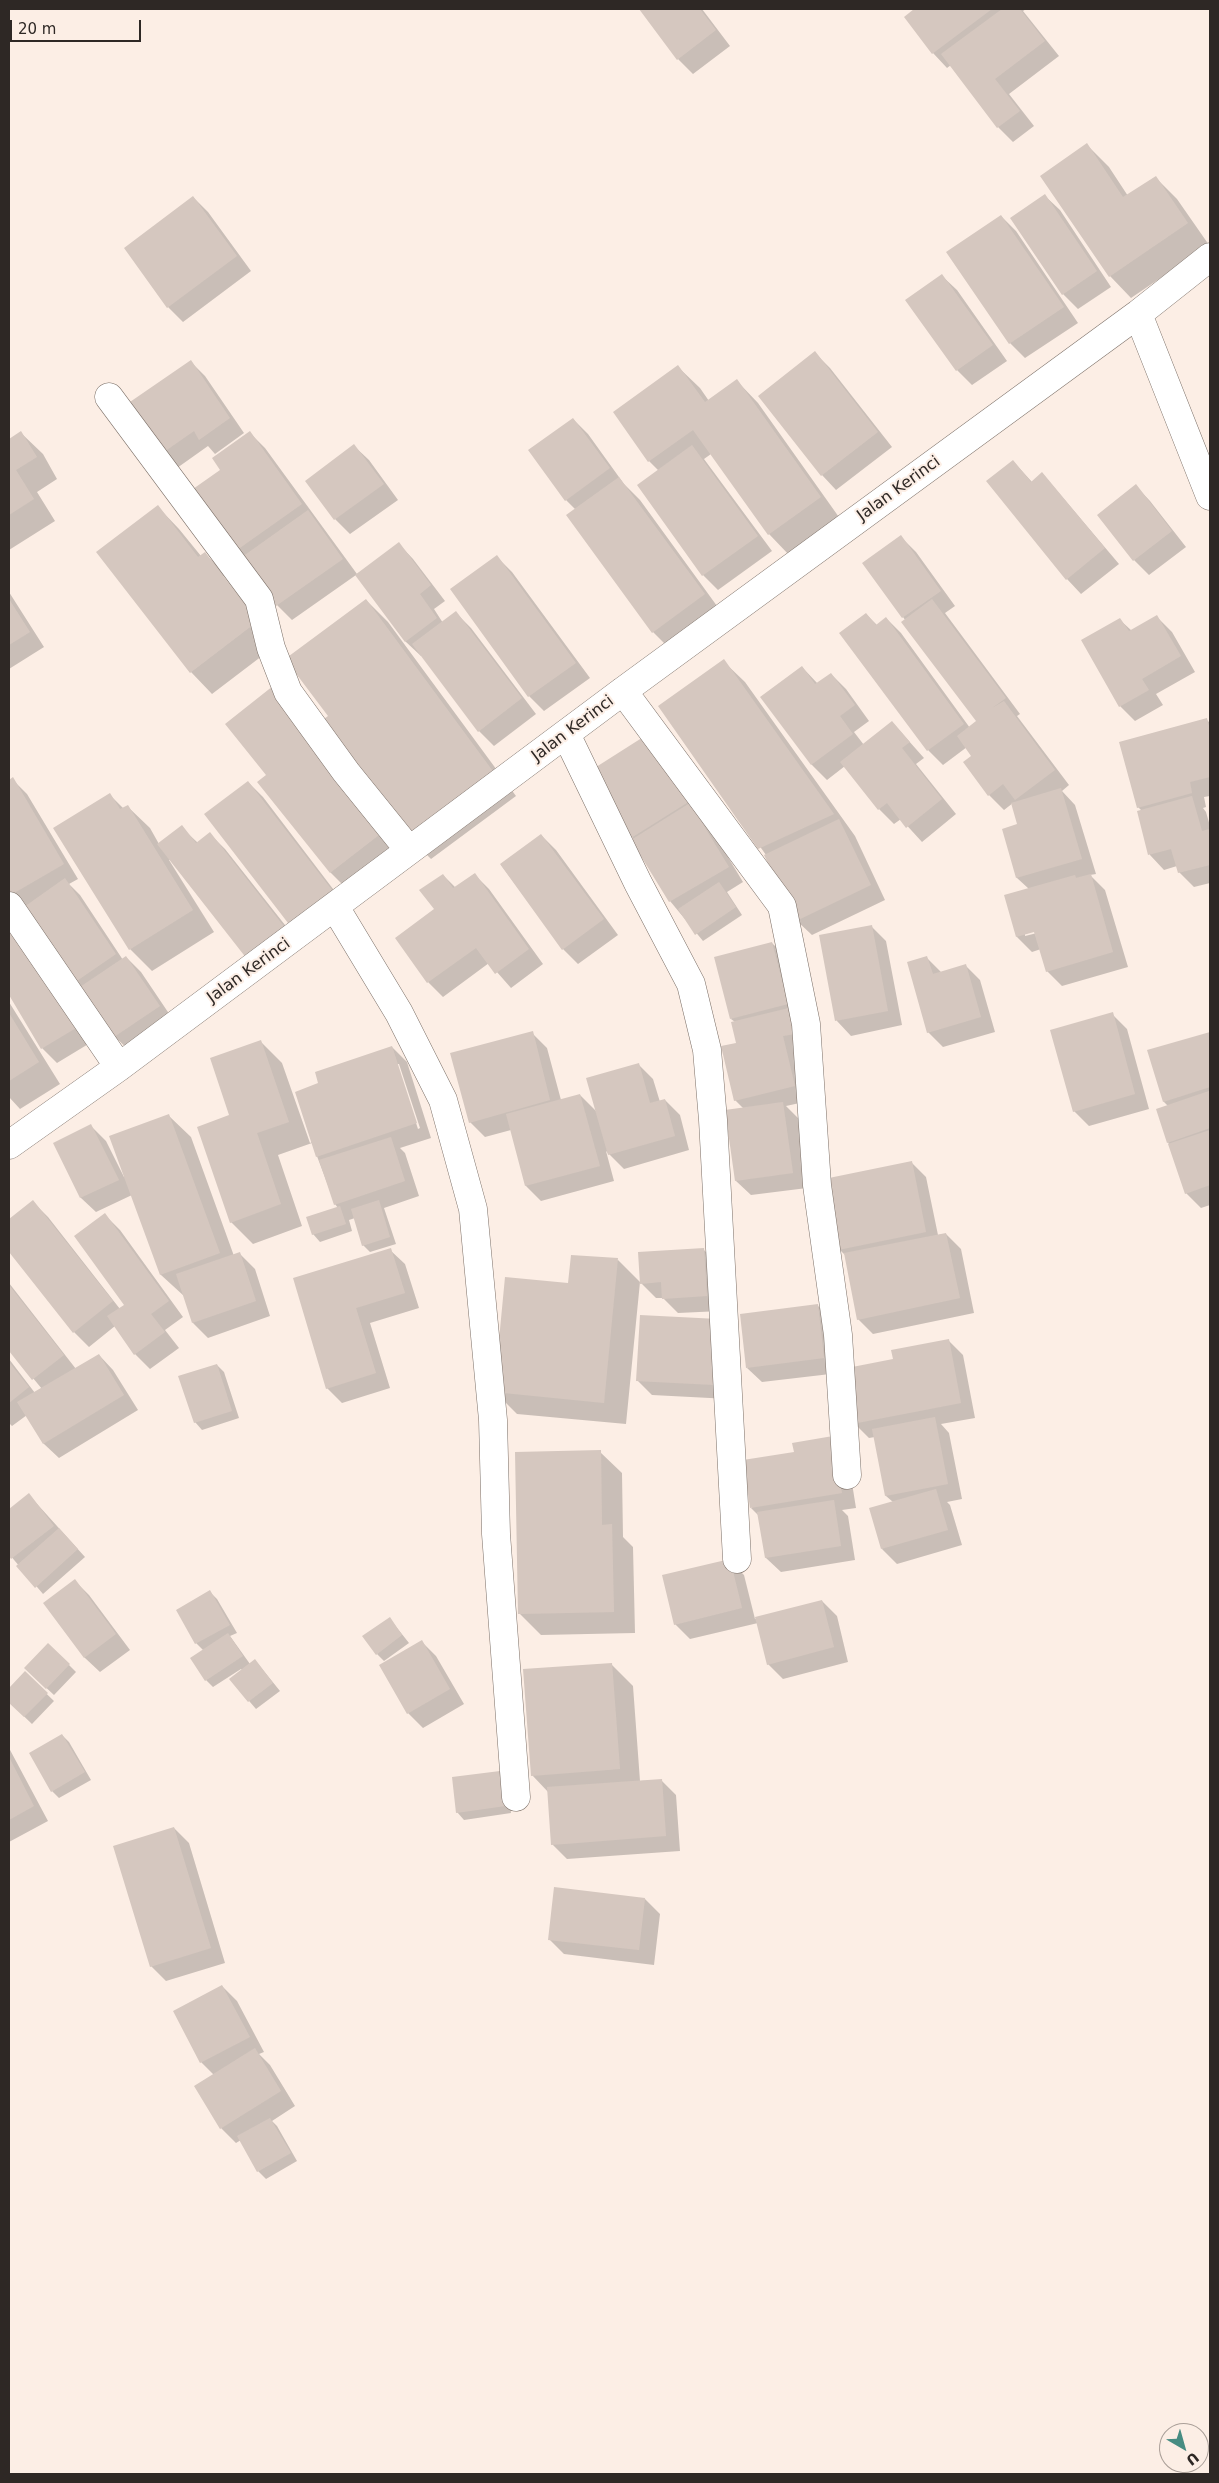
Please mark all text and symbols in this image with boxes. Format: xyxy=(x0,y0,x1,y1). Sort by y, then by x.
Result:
scale bar xyxy=(12,10,144,42)
text: 20 m xyxy=(18,20,56,38)
street label: Jalan Kerinci xyxy=(854,452,944,526)
street label: Jalan Kerinci xyxy=(528,692,618,766)
street label: Jalan Kerinci xyxy=(204,934,294,1008)
north arrow xyxy=(1159,2423,1209,2473)
text: U xyxy=(1183,2449,1202,2469)

